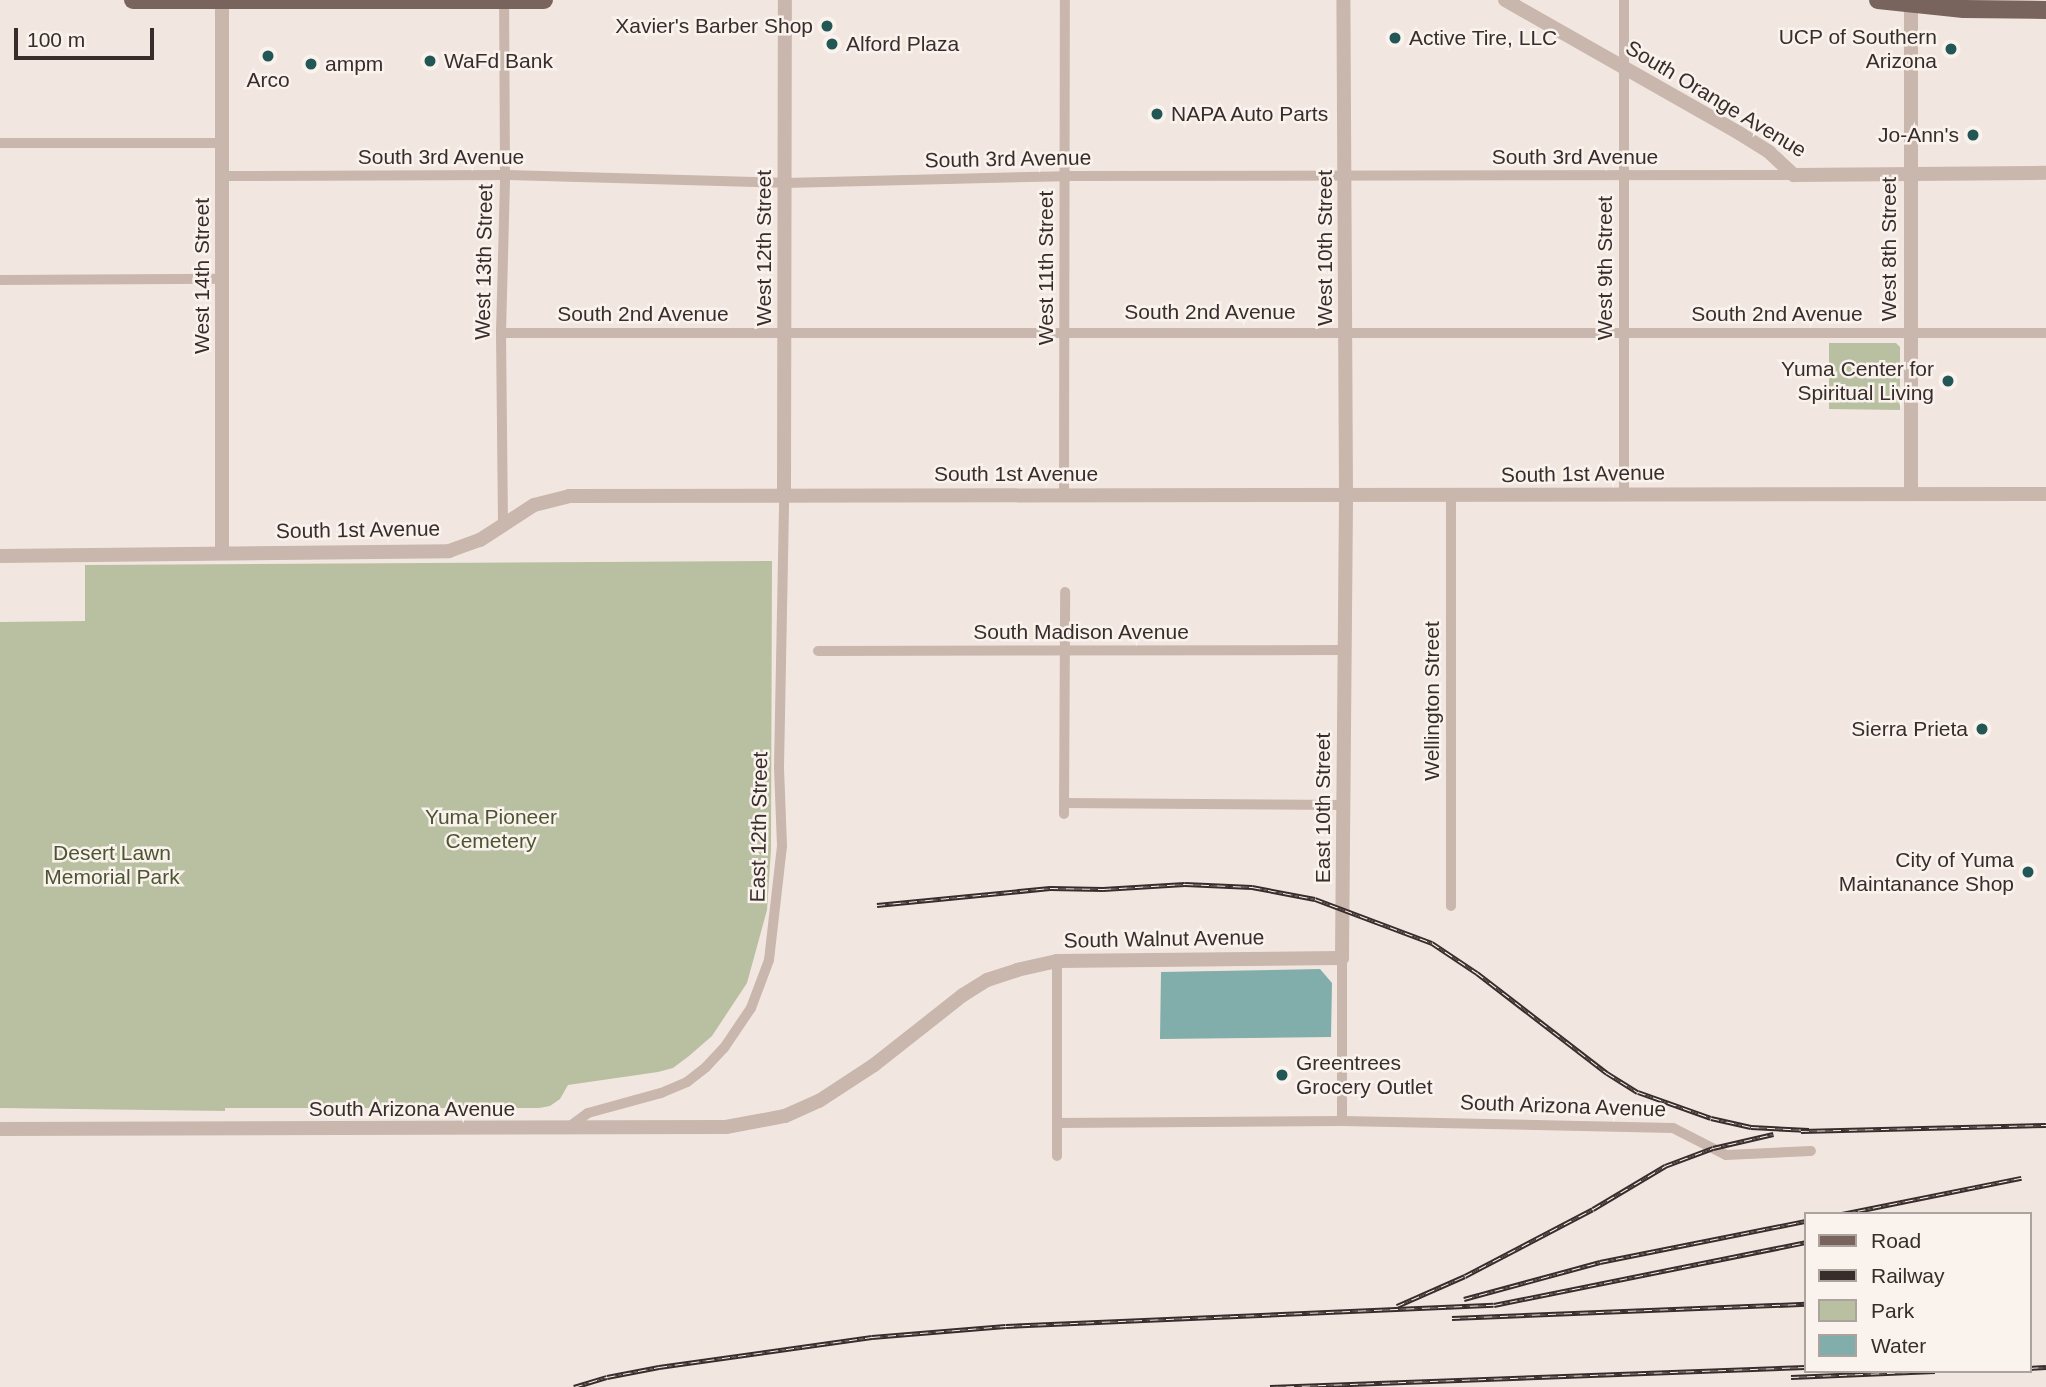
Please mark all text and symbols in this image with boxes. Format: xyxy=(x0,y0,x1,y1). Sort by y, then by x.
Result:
place label: Xavier's Barber Shop xyxy=(615,13,813,39)
scale bar xyxy=(18,14,158,58)
marker: Xavier's Barber Shop xyxy=(819,18,835,34)
place label: UCP of Southern Arizona xyxy=(1778,24,1937,74)
place label: Active Tire, LLC xyxy=(1409,25,1558,51)
text: 100 m xyxy=(27,28,85,51)
marker: Active Tire, LLC xyxy=(1387,30,1403,46)
place label: Alford Plaza xyxy=(846,31,959,57)
street label: South Orange Avenue xyxy=(1621,35,1811,163)
marker: Alford Plaza xyxy=(824,36,840,52)
marker: UCP of Southern Arizona xyxy=(1943,41,1959,57)
marker: Arco xyxy=(260,48,276,64)
place label: WaFd Bank xyxy=(444,48,553,74)
place label: ampm xyxy=(325,51,383,77)
marker: WaFd Bank xyxy=(422,53,438,69)
marker: ampm xyxy=(303,56,319,72)
place label: Arco xyxy=(246,67,290,93)
place label: NAPA Auto Parts xyxy=(1171,101,1331,127)
marker: NAPA Auto Parts xyxy=(1149,106,1165,122)
place label: Jo-Ann's xyxy=(1878,122,1959,148)
marker: Jo-Ann's xyxy=(1965,127,1981,143)
street label: South 3rd Avenue xyxy=(357,144,525,170)
street label: South 3rd Avenue xyxy=(1491,144,1659,170)
street label: South 3rd Avenue xyxy=(924,145,1092,173)
street label: West 12th Street xyxy=(751,170,777,326)
street label: West 10th Street xyxy=(1312,170,1338,326)
street label: West 8th Street xyxy=(1876,177,1902,321)
street label: West 13th Street xyxy=(470,184,498,340)
street label: West 11th Street xyxy=(1033,191,1059,345)
street label: West 9th Street xyxy=(1592,196,1618,340)
street label: West 14th Street xyxy=(189,198,215,354)
street label: South 2nd Avenue xyxy=(1124,299,1296,325)
street label: South 2nd Avenue xyxy=(557,301,729,327)
street label: South 2nd Avenue xyxy=(1691,301,1863,327)
place label: Yuma Center for Spiritual Living xyxy=(1781,356,1934,406)
marker: Yuma Center for Spiritual Living xyxy=(1940,373,1956,389)
street label: South 1st Avenue xyxy=(1500,460,1666,488)
street label: South 1st Avenue xyxy=(933,461,1099,487)
street label: South 1st Avenue xyxy=(275,516,441,544)
street label: South Madison Avenue xyxy=(973,619,1189,645)
street label: Wellington Street xyxy=(1419,621,1445,781)
place label: Sierra Prieta xyxy=(1851,716,1968,742)
marker: Sierra Prieta xyxy=(1974,721,1990,737)
street label: East 10th Street xyxy=(1310,733,1336,883)
street label: East 12th Street xyxy=(745,751,773,903)
park label: Yuma Pioneer Cemetery xyxy=(425,804,557,854)
park label: Desert Lawn Memorial Park xyxy=(44,840,180,890)
place label: City of Yuma Maintanance Shop xyxy=(1839,847,2014,897)
marker: City of Yuma Maintanance Shop xyxy=(2020,864,2036,880)
street label: South Walnut Avenue xyxy=(1063,925,1265,953)
place label: Greentrees Grocery Outlet xyxy=(1296,1050,1433,1100)
marker: Greentrees Grocery Outlet xyxy=(1274,1067,1290,1083)
street label: South Arizona Avenue xyxy=(1458,1090,1668,1122)
street label: South Arizona Avenue xyxy=(308,1096,516,1122)
legend xyxy=(1804,1212,2032,1373)
text: Road xyxy=(1871,1229,1921,1252)
text: Railway xyxy=(1871,1264,1945,1287)
text: Park xyxy=(1871,1299,1914,1322)
text: Water xyxy=(1871,1334,1926,1357)

